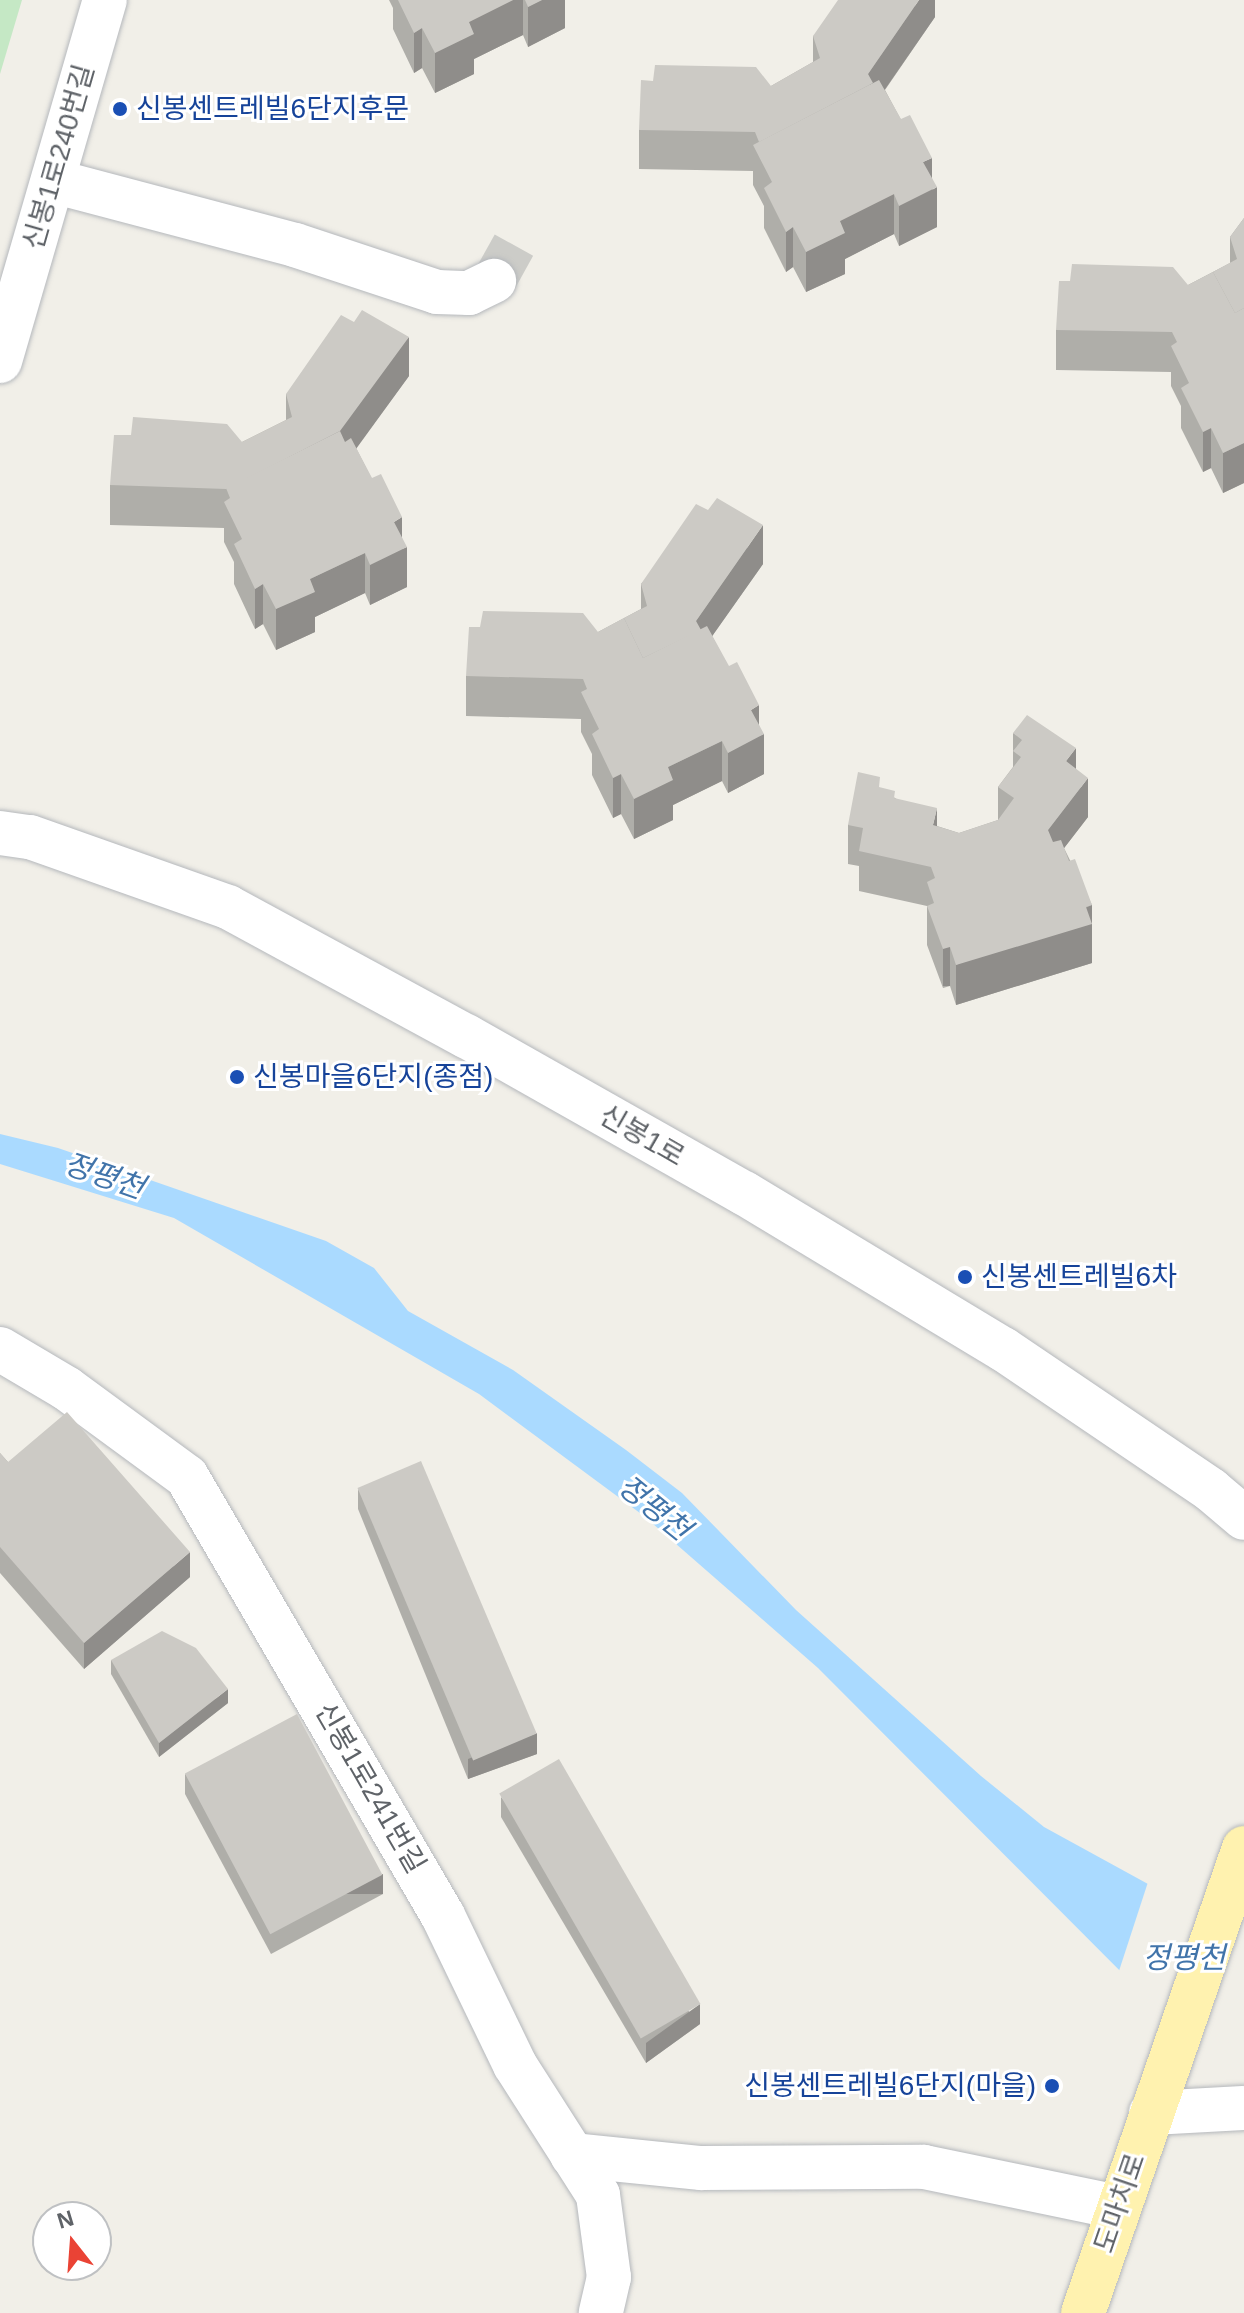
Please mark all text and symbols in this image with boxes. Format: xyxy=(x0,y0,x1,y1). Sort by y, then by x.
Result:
street label: 신봉1로240번길 xyxy=(17,61,101,253)
place label: 신봉센트레빌6단지후문 xyxy=(136,92,409,126)
marker: 신봉센트레빌6단지후문 xyxy=(111,100,129,118)
place label: 신봉마을6단지(종점) xyxy=(253,1060,493,1094)
marker: 신봉마을6단지(종점) xyxy=(228,1068,246,1086)
street label: 신봉1로 xyxy=(593,1098,691,1174)
water label: 정평천 xyxy=(59,1146,149,1206)
place label: 신봉센트레빌6차 xyxy=(981,1260,1177,1294)
marker: 신봉센트레빌6차 xyxy=(956,1268,974,1286)
water label: 정평천 xyxy=(610,1468,698,1548)
street label: 신봉1로241번길 xyxy=(308,1697,432,1879)
water label: 정평천 xyxy=(1143,1940,1225,1976)
place label: 신봉센트레빌6단지(마을) xyxy=(744,2069,1036,2103)
marker: 신봉센트레빌6단지(마을) xyxy=(1043,2077,1061,2095)
street label: 도마치로 xyxy=(1087,2149,1153,2257)
north arrow xyxy=(32,2201,112,2281)
text: N xyxy=(54,2205,77,2234)

